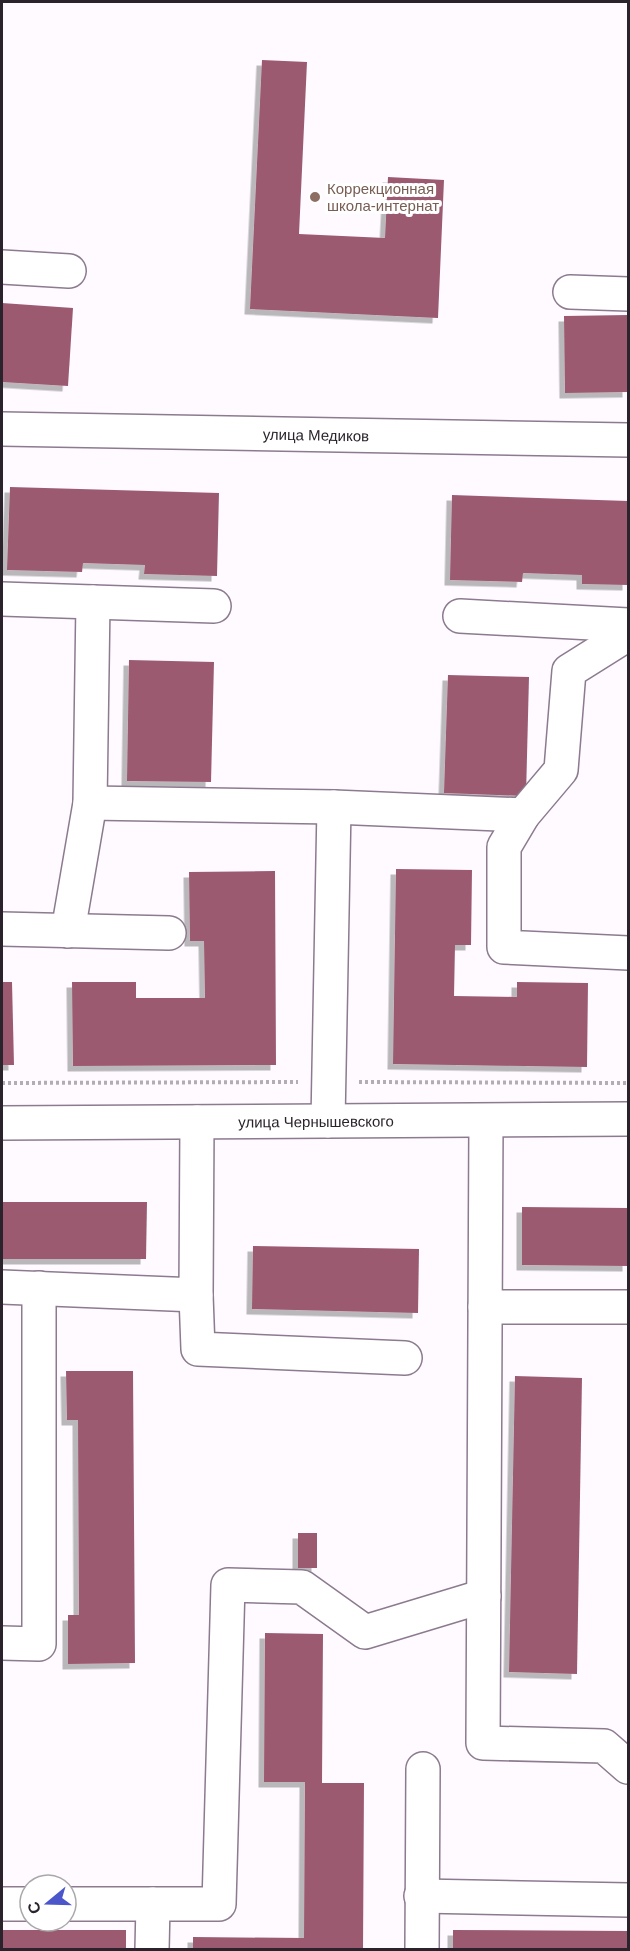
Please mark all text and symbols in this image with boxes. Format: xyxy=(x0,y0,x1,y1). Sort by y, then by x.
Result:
place label: Коррекционная школа-интернат xyxy=(327,180,439,214)
marker: Коррекционная школа-интернат xyxy=(308,190,322,204)
street label: улица Медиков xyxy=(263,425,369,444)
street label: улица Чернышевского xyxy=(238,1112,394,1130)
north arrow xyxy=(18,1873,78,1933)
text: С xyxy=(24,1899,44,1916)

